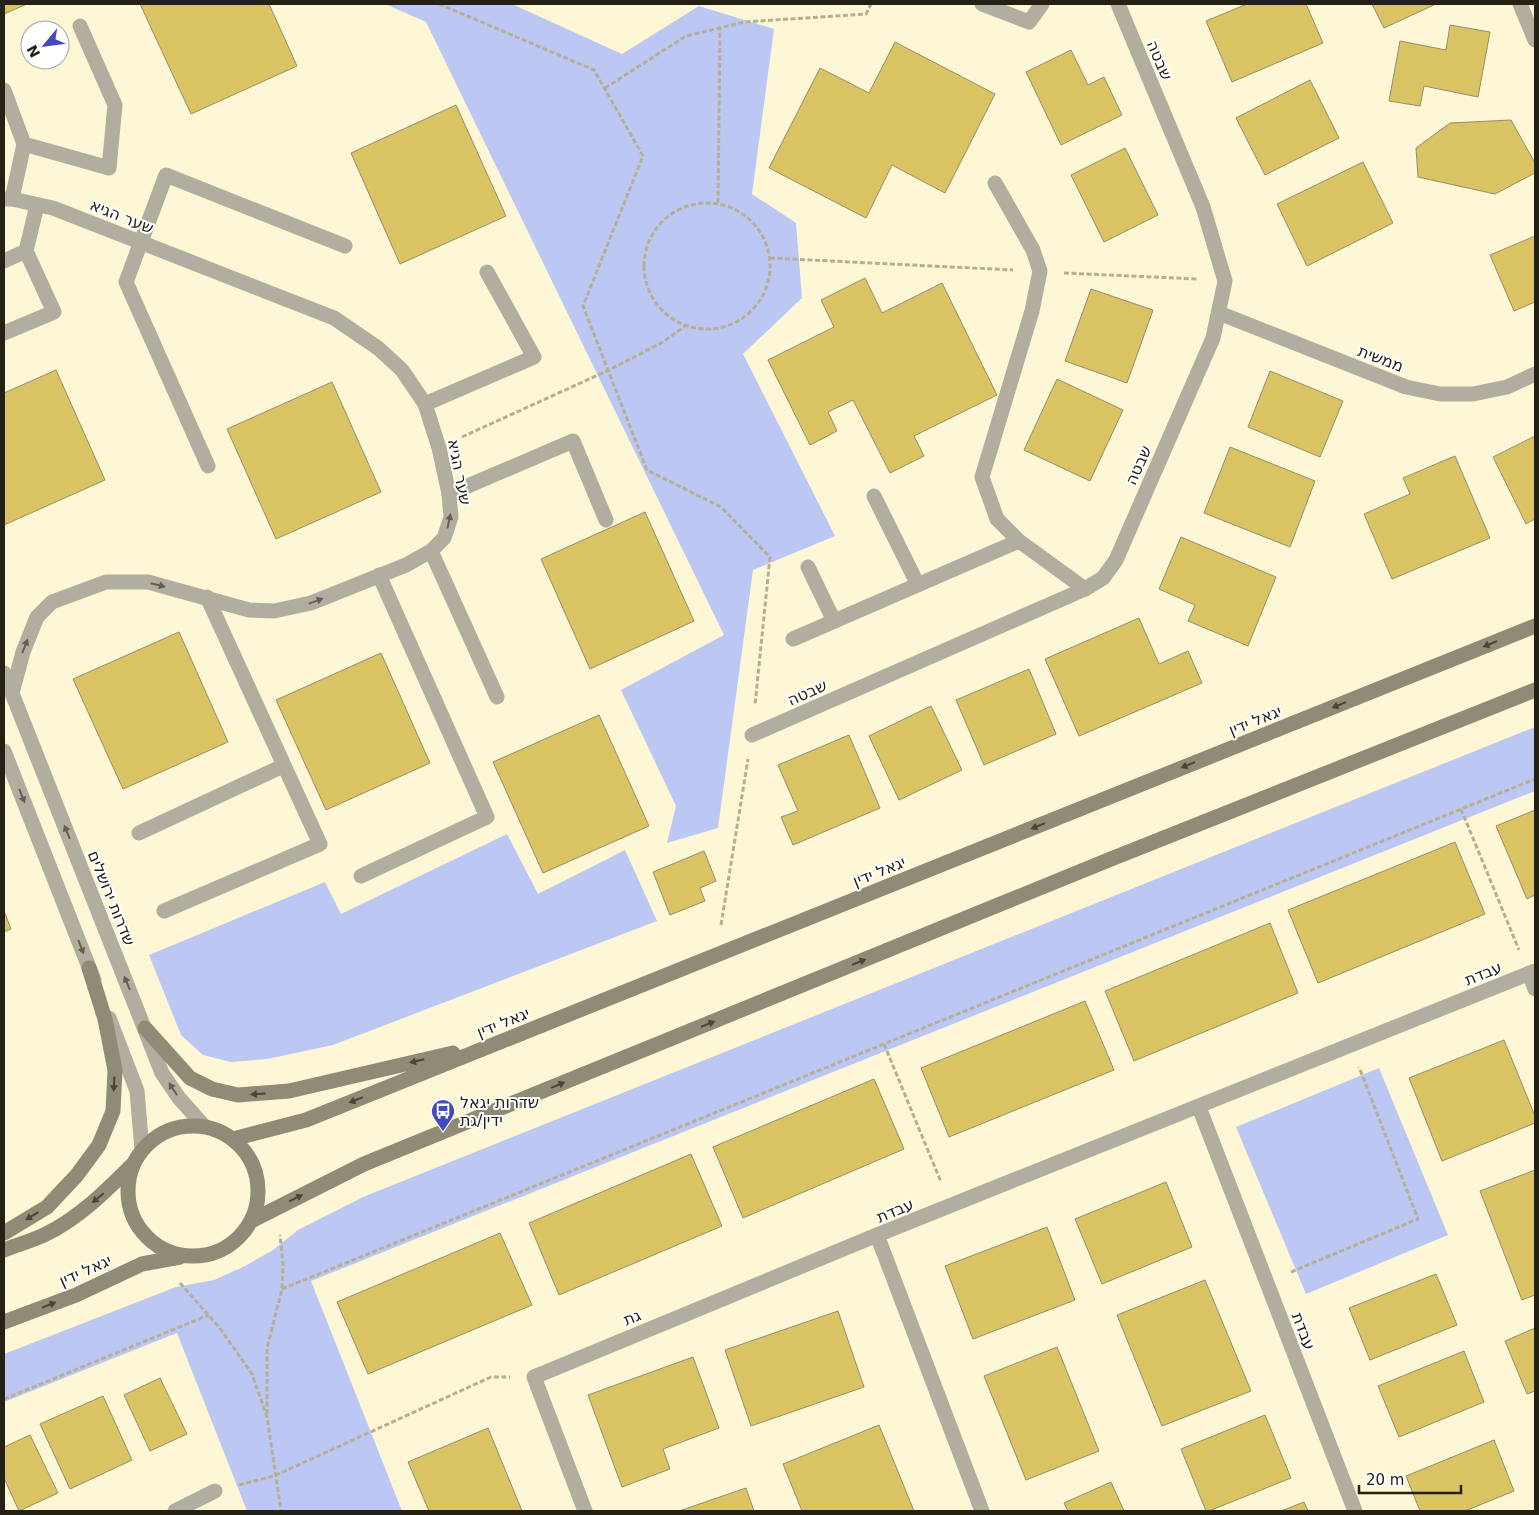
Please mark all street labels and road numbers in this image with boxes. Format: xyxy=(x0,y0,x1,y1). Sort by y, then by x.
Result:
street label: שבטה xyxy=(1143,37,1176,83)
street label: שער הגיא xyxy=(87,195,156,238)
street label: ממשית xyxy=(1355,341,1406,376)
street label: שער הגיא xyxy=(444,437,475,507)
street label: שבטה xyxy=(1121,442,1156,488)
street label: שבטה xyxy=(784,675,830,710)
street label: יגאל ידין xyxy=(1226,701,1284,740)
street label: שדרות ירושלים xyxy=(84,848,139,948)
street label: יגאל ידין xyxy=(850,852,908,891)
street label: עבדת xyxy=(1462,957,1505,989)
street label: יגאל ידין xyxy=(474,1003,532,1042)
street label: עבדת xyxy=(874,1194,917,1227)
street label: יגאל ידין xyxy=(56,1251,114,1290)
street label: גת xyxy=(621,1305,644,1329)
street label: עבדת xyxy=(1288,1310,1319,1353)

